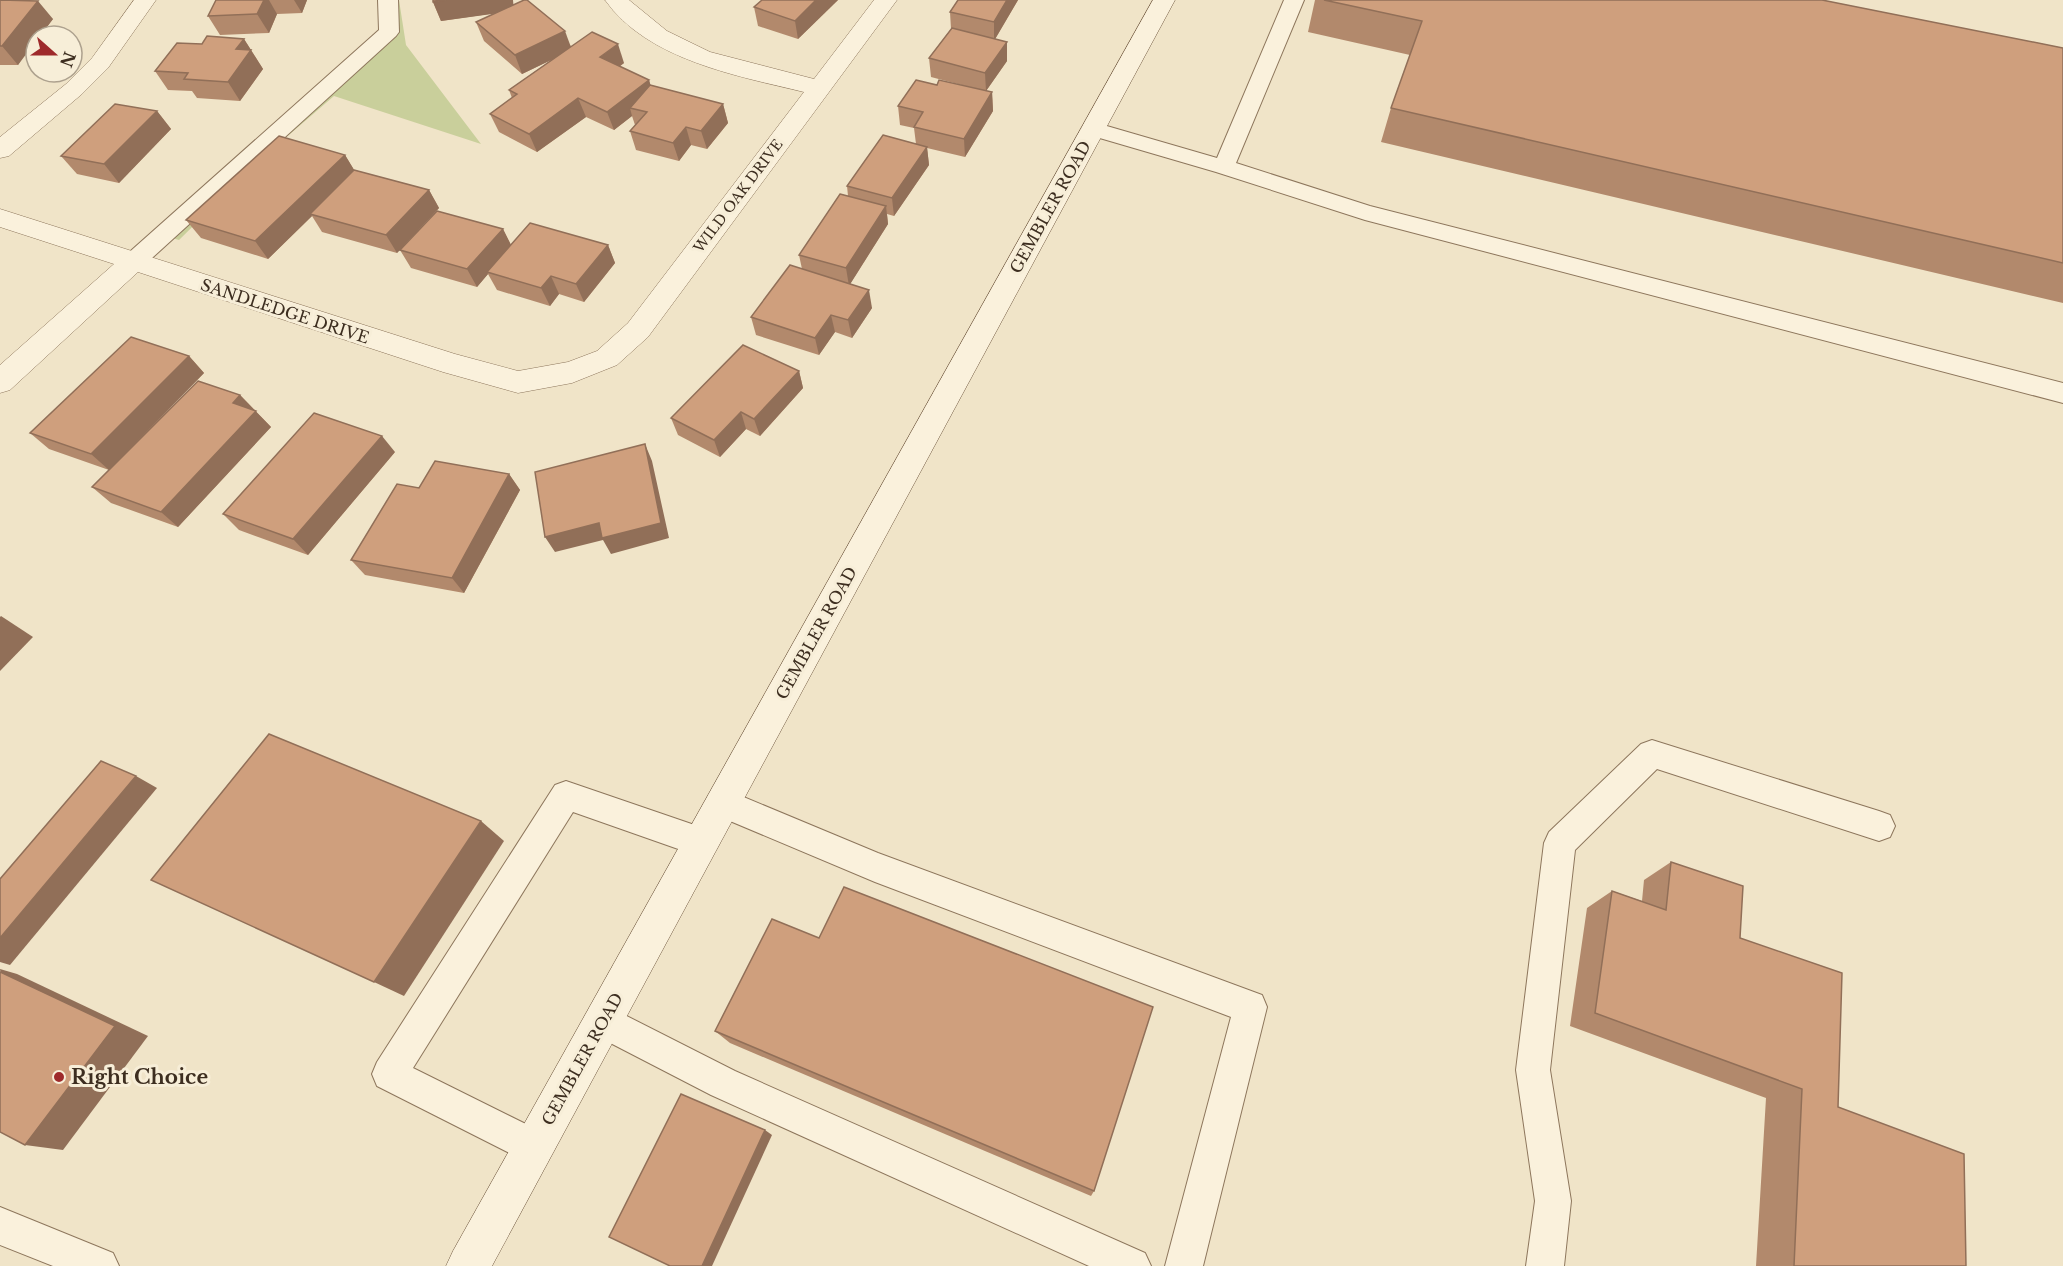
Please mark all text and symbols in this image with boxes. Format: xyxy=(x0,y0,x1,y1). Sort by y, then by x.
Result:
north arrow xyxy=(24,24,84,84)
text: N xyxy=(56,49,80,70)
street label: WILD OAK DRIVE xyxy=(689,136,786,257)
street label: GEMBLER ROAD xyxy=(1005,137,1095,277)
street label: SANDLEDGE DRIVE xyxy=(198,274,372,348)
street label: GEMBLER ROAD xyxy=(771,563,861,703)
street label: GEMBLER ROAD xyxy=(537,989,627,1129)
place label: Right Choice xyxy=(71,1065,208,1089)
marker: Right Choice xyxy=(52,1070,66,1084)

